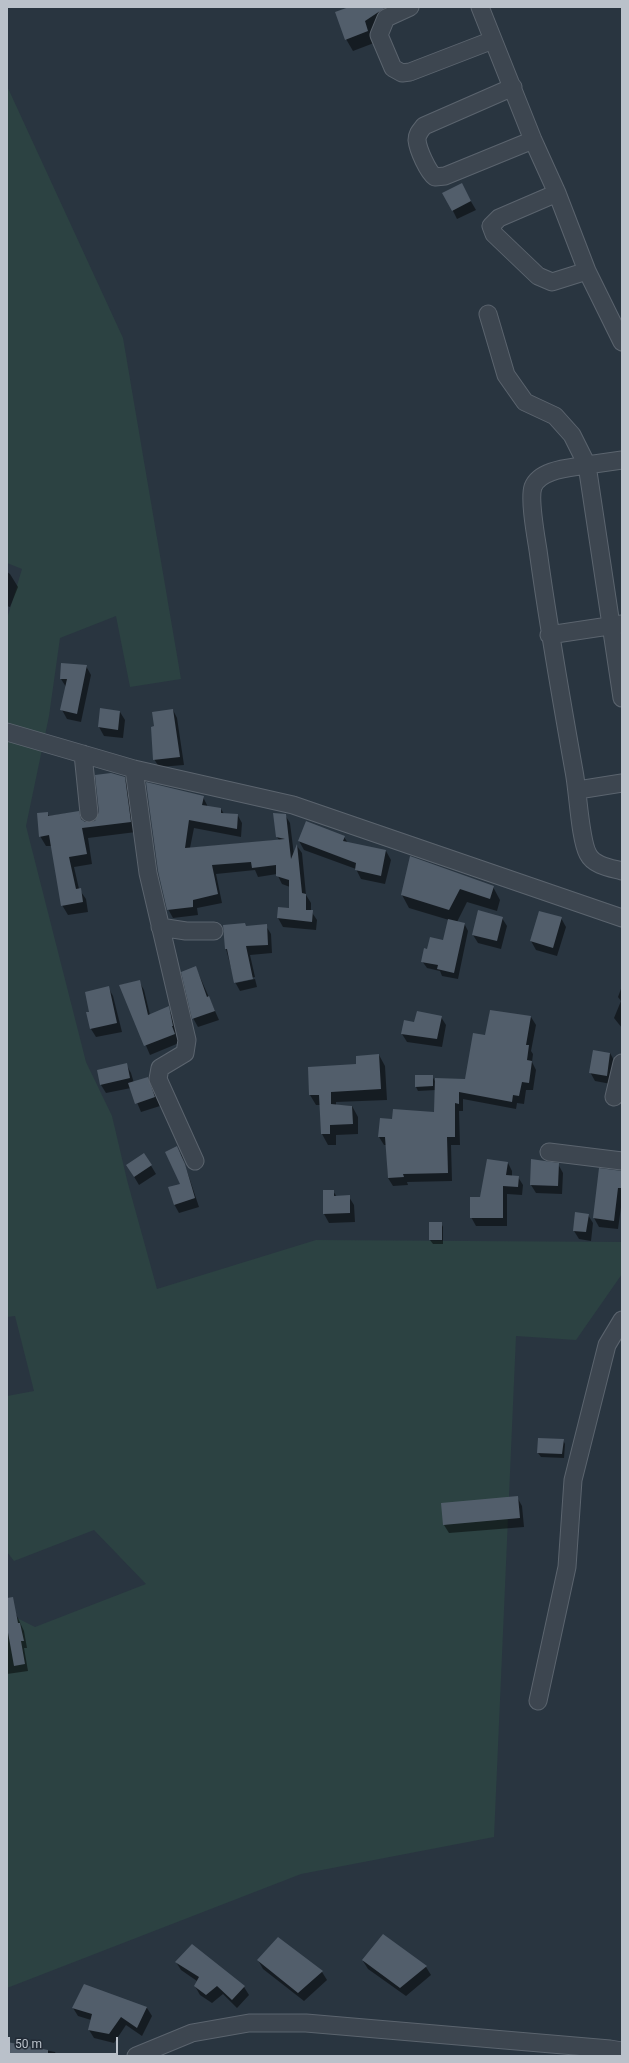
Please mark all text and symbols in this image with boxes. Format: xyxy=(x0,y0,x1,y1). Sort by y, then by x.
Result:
scale bar xyxy=(10,2029,120,2055)
text: 50 m xyxy=(15,2037,42,2051)

